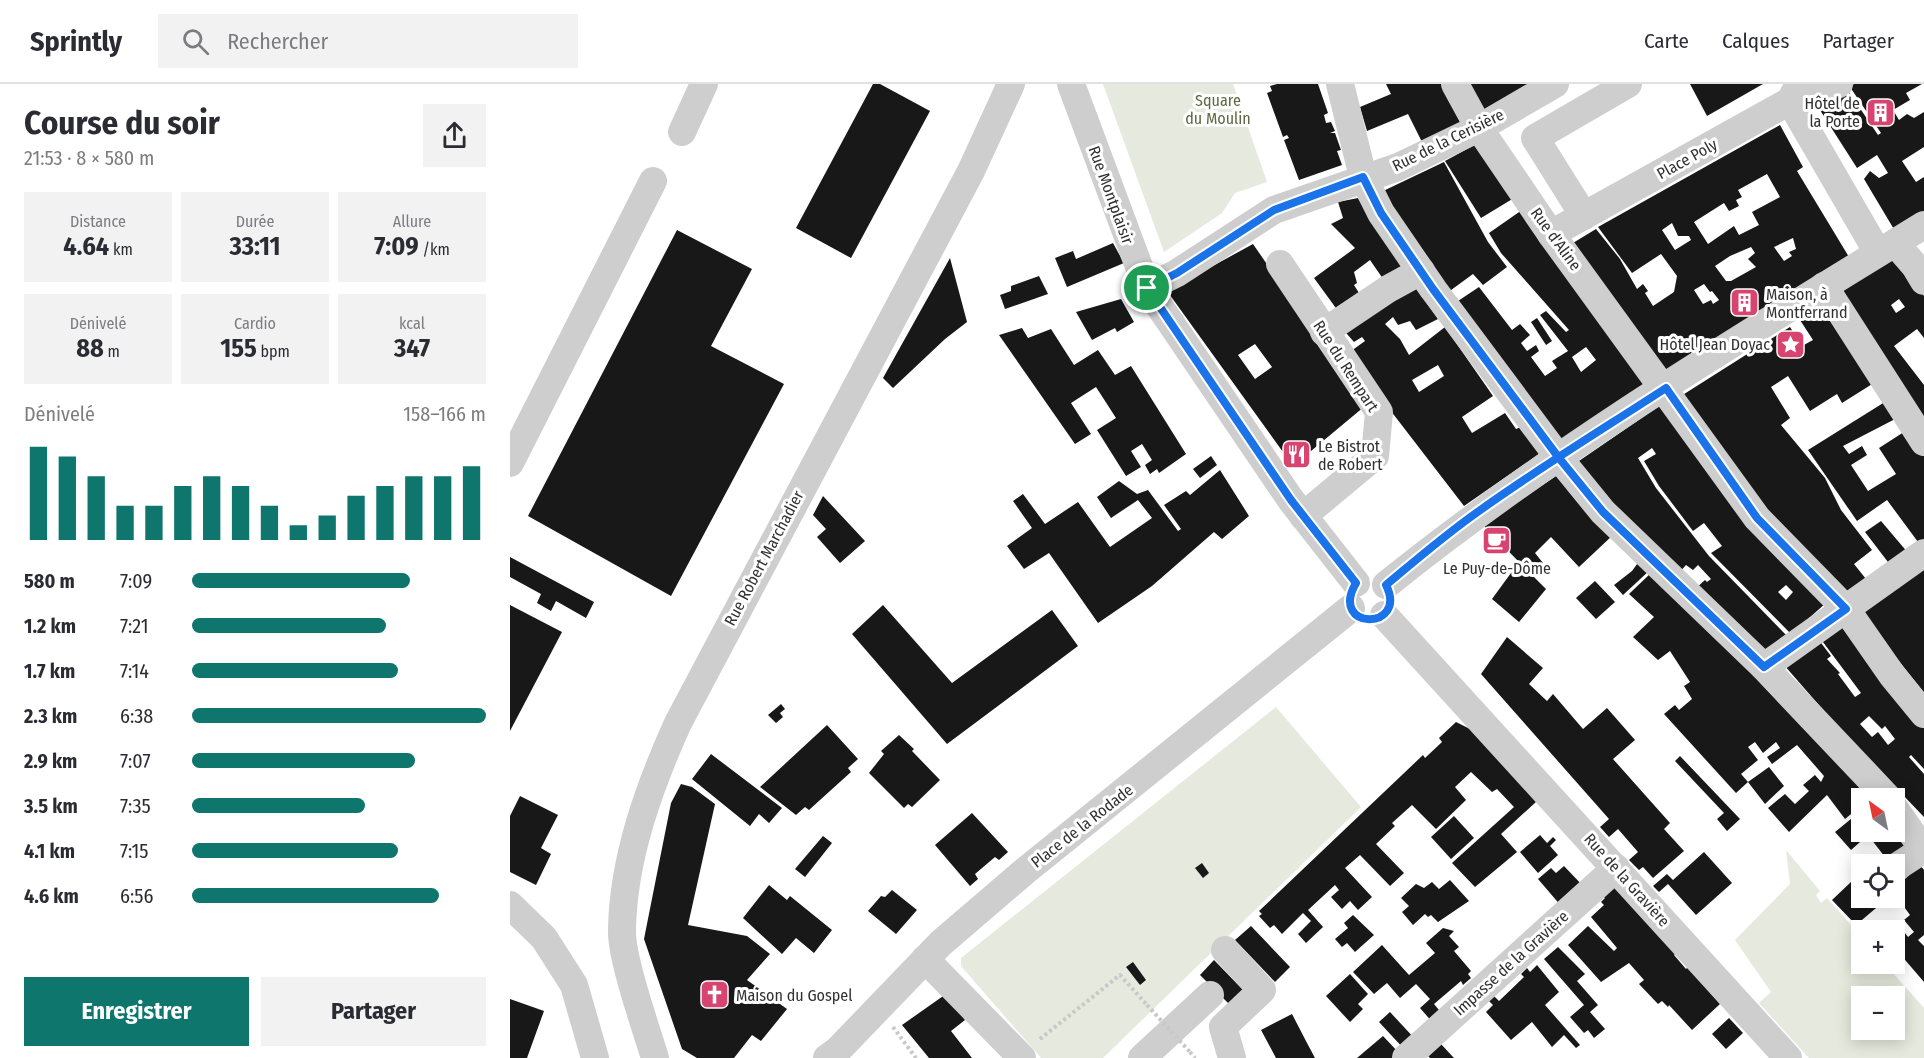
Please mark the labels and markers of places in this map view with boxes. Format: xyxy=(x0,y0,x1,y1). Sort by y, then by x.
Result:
place label: Hôtel de la Porte xyxy=(1805,94,1860,131)
building icon: Hôtel de la Porte xyxy=(1865,96,1897,128)
pin xyxy=(1121,262,1172,313)
place label: Maison, à Montferrand xyxy=(1766,285,1848,322)
building icon: Maison, à Montferrand xyxy=(1729,287,1761,319)
place icon: Hôtel Jean Doyac xyxy=(1775,328,1807,360)
place label: Hôtel Jean Doyac xyxy=(1660,335,1770,354)
place label: Le Bistrot de Robert xyxy=(1318,437,1383,474)
restaurant icon: Le Bistrot de Robert xyxy=(1281,439,1313,471)
cafe icon: Le Puy-de-Dôme xyxy=(1481,524,1513,556)
place label: Le Puy-de-Dôme xyxy=(1443,559,1551,578)
church icon: Maison du Gospel xyxy=(699,979,731,1011)
place label: Maison du Gospel xyxy=(736,986,852,1005)

